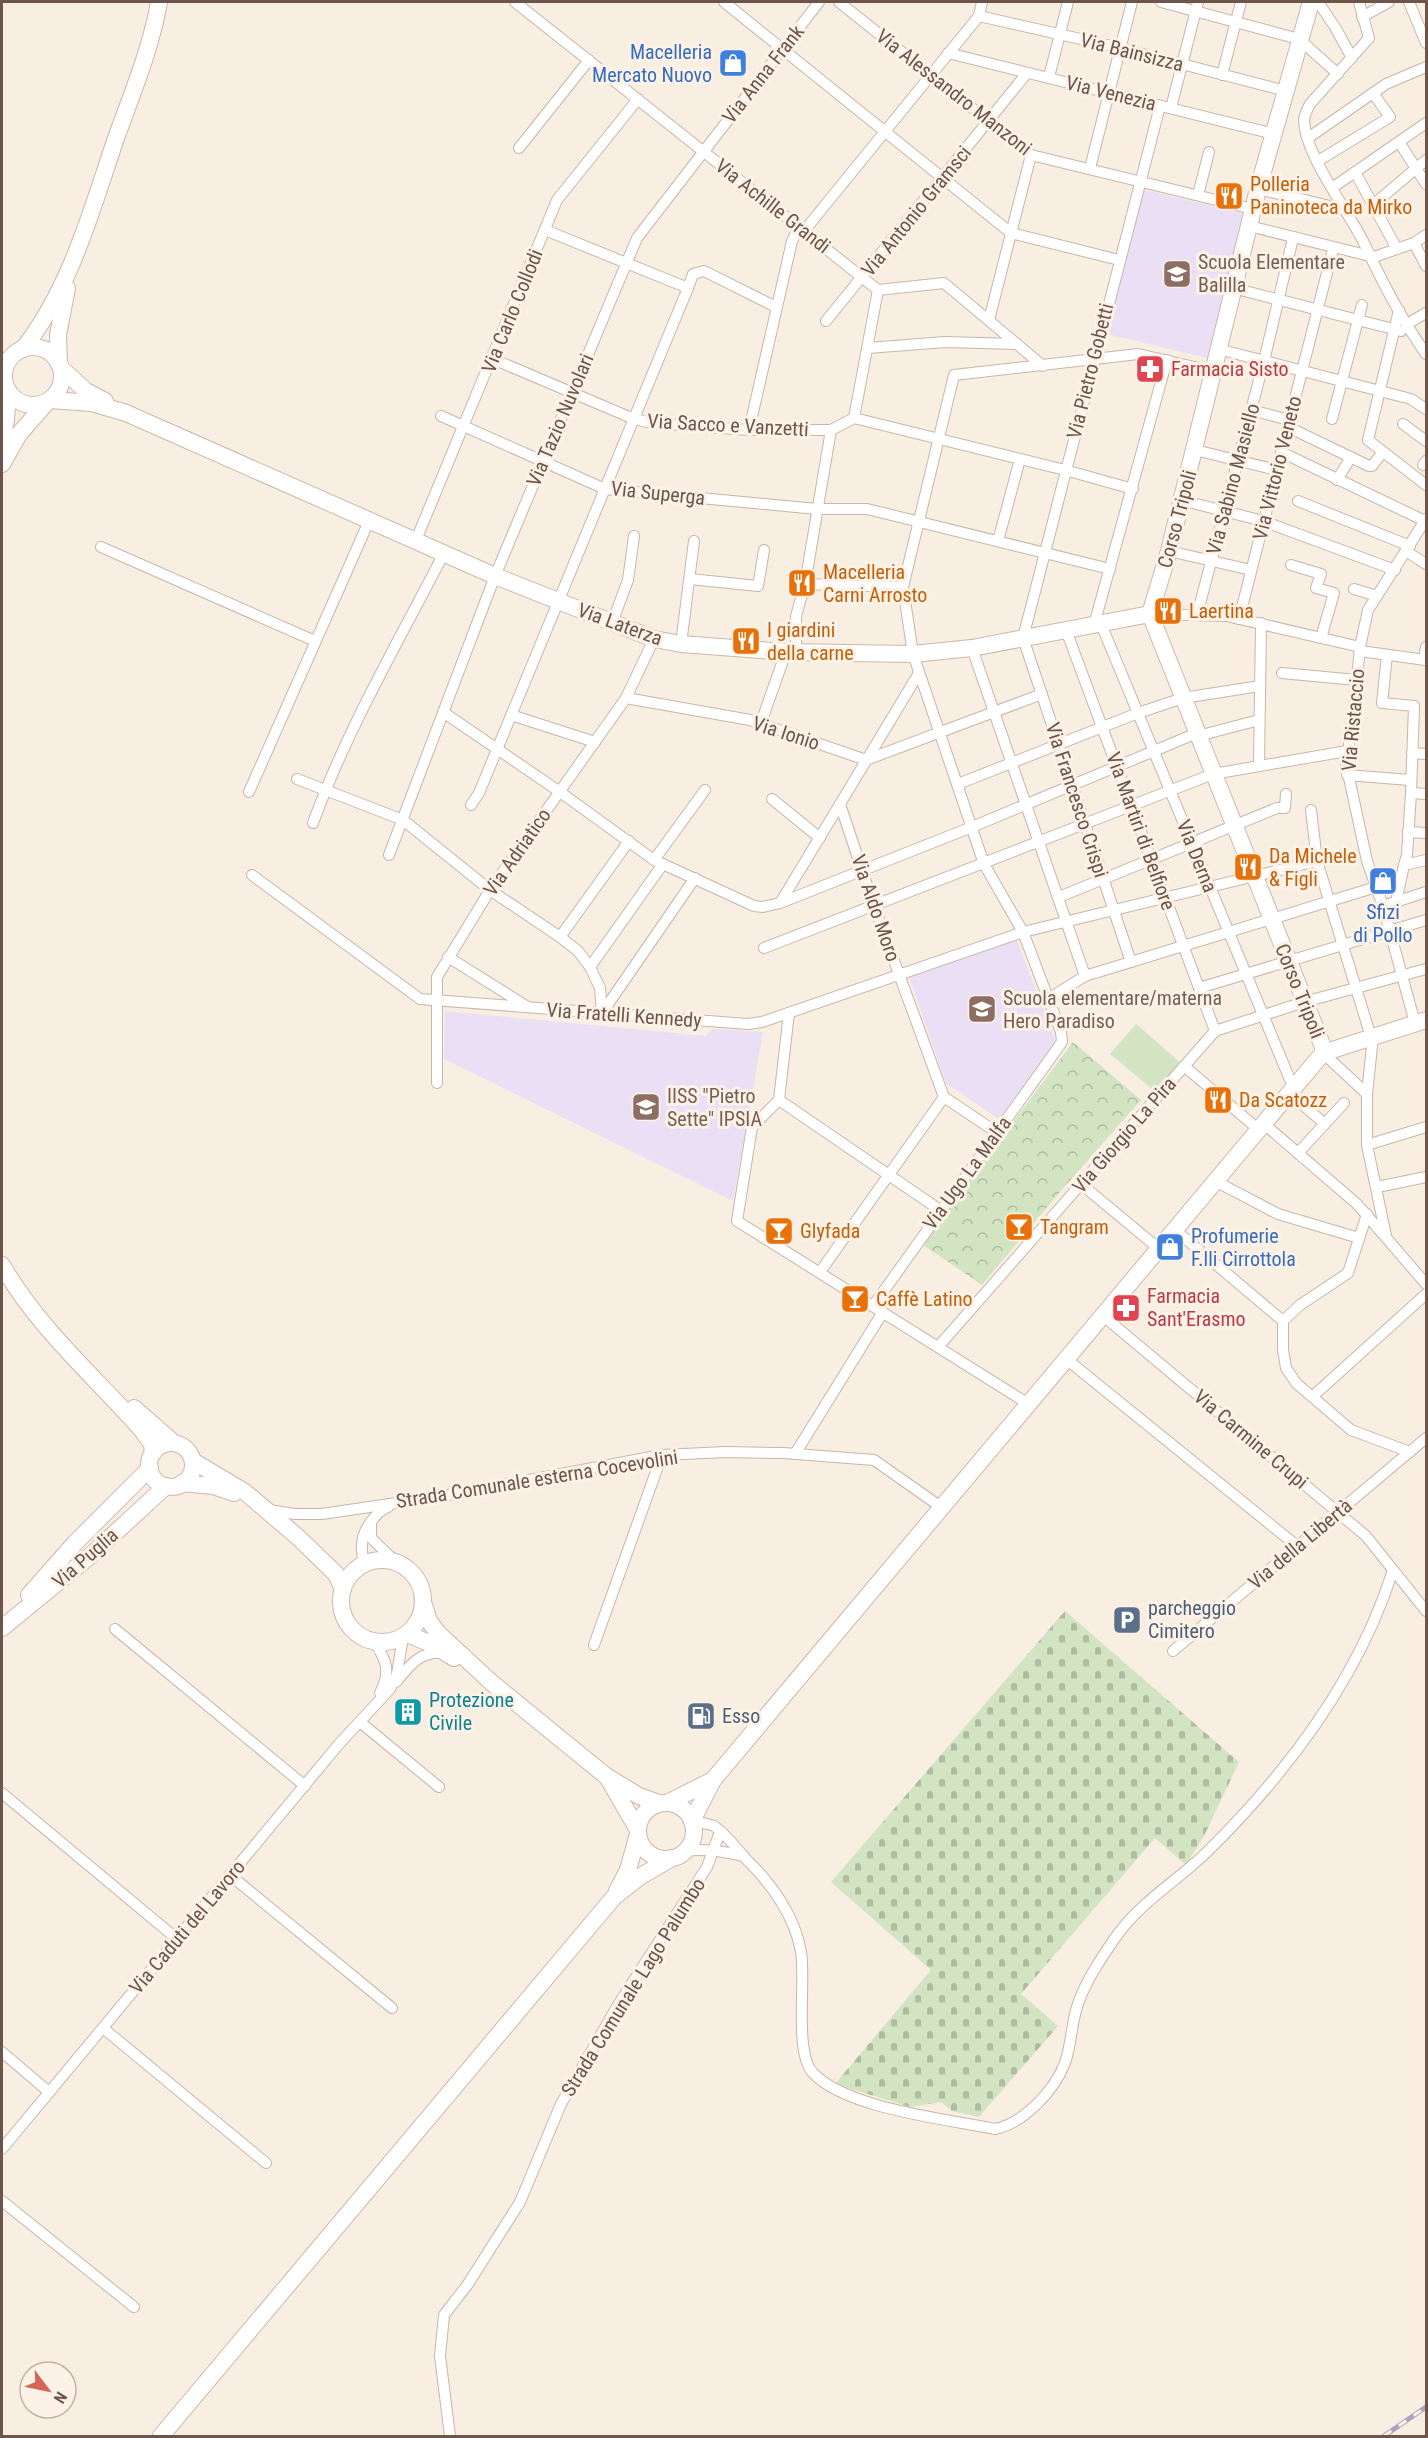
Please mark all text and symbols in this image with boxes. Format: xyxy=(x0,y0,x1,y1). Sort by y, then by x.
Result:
street label: Via Anna Frank xyxy=(717,20,809,128)
street label: Via Alessandro Manzoni xyxy=(871,24,1037,160)
street label: Via Bainsizza xyxy=(1078,28,1186,76)
place label: Macelleria Mercato Nuovo xyxy=(592,40,712,87)
shop icon: Macelleria Mercato Nuovo xyxy=(717,47,749,79)
street label: Via Venezia xyxy=(1063,70,1159,116)
street label: Via Antonio Gramsci xyxy=(856,141,976,281)
street label: Via Achille Grandi xyxy=(711,154,835,258)
place label: Polleria Paninoteca da Mirko xyxy=(1250,172,1412,219)
restaurant icon: Polleria Paninoteca da Mirko xyxy=(1213,180,1245,212)
street label: Via Carlo Collodi xyxy=(476,246,548,376)
place label: Scuola Elementare Balilla xyxy=(1198,250,1345,297)
school or university icon: Scuola Elementare Balilla xyxy=(1161,258,1193,290)
street label: Via Pietro Gobetti xyxy=(1062,301,1118,441)
street label: Via Tazio Nuvolari xyxy=(521,350,599,490)
pharmacy icon: Farmacia Sisto xyxy=(1134,353,1166,385)
place label: Farmacia Sisto xyxy=(1171,357,1288,381)
street label: Via Vittorio Veneto xyxy=(1247,393,1307,543)
street label: Via Sabino Masiello xyxy=(1201,401,1265,557)
street label: Via Sacco e Vanzetti xyxy=(647,409,809,441)
street label: Corso Tripoli xyxy=(1152,467,1202,571)
street label: Via Superga xyxy=(610,476,706,510)
place label: Macelleria Carni Arrosto xyxy=(823,560,927,607)
restaurant icon: Macelleria Carni Arrosto xyxy=(786,567,818,599)
restaurant icon: Laertina xyxy=(1152,595,1184,627)
street label: Via Laterza xyxy=(574,598,666,650)
place label: Laertina xyxy=(1189,599,1254,623)
place label: I giardini della carne xyxy=(767,618,854,665)
restaurant icon: I giardini della carne xyxy=(730,625,762,657)
street label: Via Ristaccio xyxy=(1337,668,1369,772)
street label: Via Ionio xyxy=(749,711,823,755)
street label: Via Francesco Crispi xyxy=(1041,719,1113,881)
street label: Via Martiri di Belfiore xyxy=(1101,749,1181,913)
street label: Via Adriatico xyxy=(478,804,556,900)
street label: Via Derna xyxy=(1172,816,1222,896)
place label: Da Michele & Figli xyxy=(1269,844,1357,891)
street label: Via Aldo Moro xyxy=(846,851,906,965)
restaurant icon: Da Michele & Figli xyxy=(1232,851,1264,883)
shop icon: Sfizi di Pollo xyxy=(1367,865,1399,897)
place label: Sfizi di Pollo xyxy=(1353,900,1413,947)
street label: Corso Tripoli xyxy=(1270,940,1330,1042)
place label: Scuola elementare/materna Hero Paradiso xyxy=(1003,986,1222,1033)
school or university icon: Scuola elementare/materna Hero Paradiso xyxy=(966,993,998,1025)
street label: Via Fratelli Kennedy xyxy=(546,998,702,1032)
street label: Via Giorgio La Pira xyxy=(1067,1072,1181,1198)
place label: IISS "Pietro Sette" IPSIA xyxy=(667,1084,762,1131)
restaurant icon: Da Scatozz xyxy=(1202,1084,1234,1116)
place label: Da Scatozz xyxy=(1239,1088,1327,1112)
school or university icon: IISS "Pietro Sette" IPSIA xyxy=(630,1091,662,1123)
street label: Via Ugo La Malfa xyxy=(918,1112,1016,1234)
bar icon: Tangram xyxy=(1003,1211,1035,1243)
bar icon: Glyfada xyxy=(763,1215,795,1247)
place label: Tangram xyxy=(1040,1215,1109,1239)
place label: Glyfada xyxy=(800,1219,860,1243)
place label: Profumerie F.lli Cirrottola xyxy=(1191,1224,1296,1271)
shop icon: Profumerie F.lli Cirrottola xyxy=(1154,1231,1186,1263)
bar icon: Caffè Latino xyxy=(839,1283,871,1315)
place label: Farmacia Sant'Erasmo xyxy=(1147,1284,1246,1331)
place label: Caffè Latino xyxy=(876,1287,973,1311)
pharmacy icon: Farmacia Sant'Erasmo xyxy=(1110,1292,1142,1324)
street label: Via Carmine Crupi xyxy=(1189,1384,1313,1494)
street label: Strada Comunale esterna Cocevolini xyxy=(394,1445,680,1513)
street label: Via della Libertà xyxy=(1243,1494,1357,1594)
street label: Via Puglia xyxy=(47,1523,123,1593)
place label: parcheggio Cimitero xyxy=(1148,1596,1236,1643)
parking icon: parcheggio Cimitero xyxy=(1111,1604,1143,1636)
place label: Protezione Civile xyxy=(429,1688,514,1735)
building icon: Protezione Civile xyxy=(392,1696,424,1728)
fuel station icon: Esso xyxy=(685,1700,717,1732)
place label: Esso xyxy=(722,1704,760,1728)
street label: Via Caduti del Lavoro xyxy=(124,1855,250,1999)
street label: Strada Comunale Lago Palumbo xyxy=(556,1873,710,2101)
north arrow xyxy=(18,2360,78,2420)
text: N xyxy=(50,2388,71,2407)

